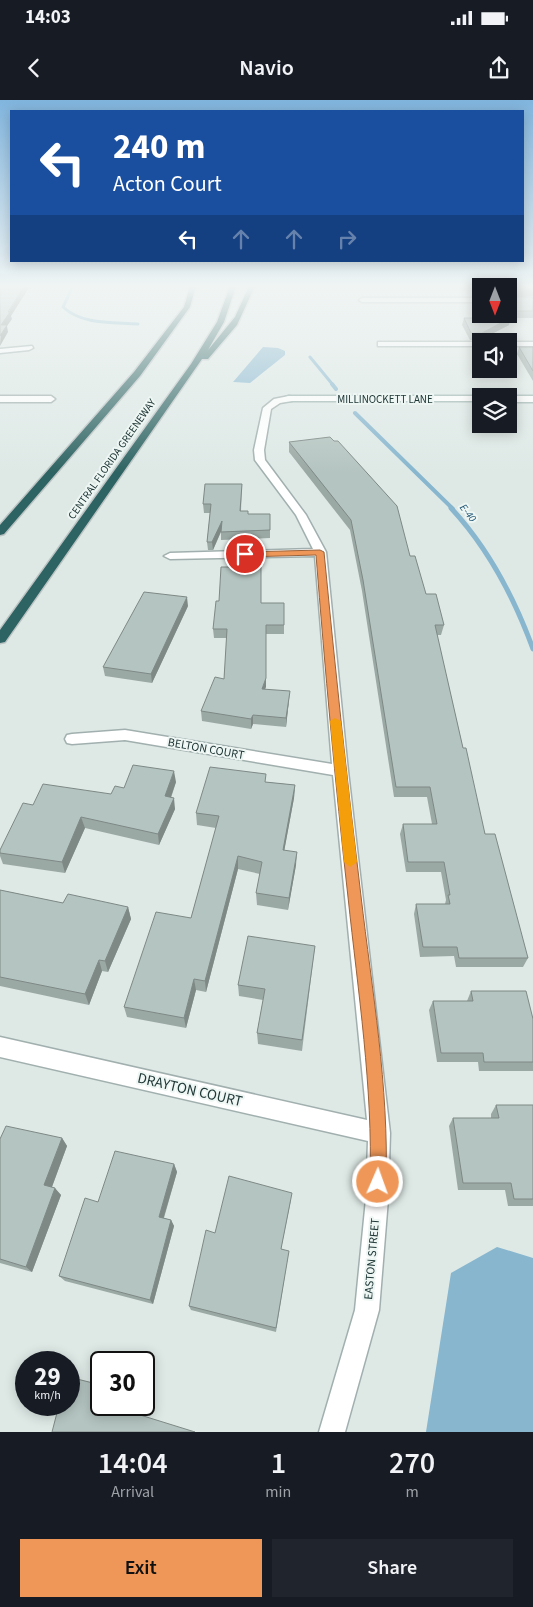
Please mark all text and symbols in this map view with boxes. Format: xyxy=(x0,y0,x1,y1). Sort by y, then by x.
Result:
text: 14:03 xyxy=(25,4,71,31)
text: Navio xyxy=(239,52,294,84)
icon: back xyxy=(20,54,48,82)
icon: share xyxy=(485,54,513,82)
text: 240 m xyxy=(113,122,205,172)
icon: left xyxy=(30,130,95,195)
text: Acton Court xyxy=(113,168,222,200)
icon: left xyxy=(174,225,202,253)
icon: ahead xyxy=(227,225,255,253)
icon: ahead xyxy=(280,225,308,253)
icon: right xyxy=(333,225,361,253)
north arrow xyxy=(472,278,518,322)
map controls xyxy=(472,278,517,433)
button: sound xyxy=(472,333,517,378)
button: layers xyxy=(472,388,517,433)
street label: MILLINOCKETT LANE xyxy=(337,392,433,407)
street label: CENTRAL FLORIDA GREENEWAY xyxy=(65,395,160,522)
water label: E-40 xyxy=(456,501,480,526)
pin xyxy=(224,533,266,575)
icon: arrive xyxy=(231,540,259,568)
street label: BELTON COURT xyxy=(166,734,246,764)
street label: DRAYTON COURT xyxy=(135,1068,245,1112)
position arrow xyxy=(351,1155,403,1207)
street label: EASTON STREET xyxy=(360,1217,384,1300)
speed limit sign: 30 xyxy=(90,1351,155,1416)
text: 29 xyxy=(34,1359,61,1395)
text: km/h xyxy=(34,1387,61,1404)
text: 14:04 xyxy=(98,1442,168,1485)
text: 1 xyxy=(271,1442,286,1485)
text: 270 xyxy=(389,1442,435,1485)
text: Arrival xyxy=(111,1481,154,1503)
text: min xyxy=(265,1481,291,1503)
text: m xyxy=(406,1481,419,1503)
button: Exit xyxy=(20,1539,262,1597)
button: Share xyxy=(272,1539,513,1597)

